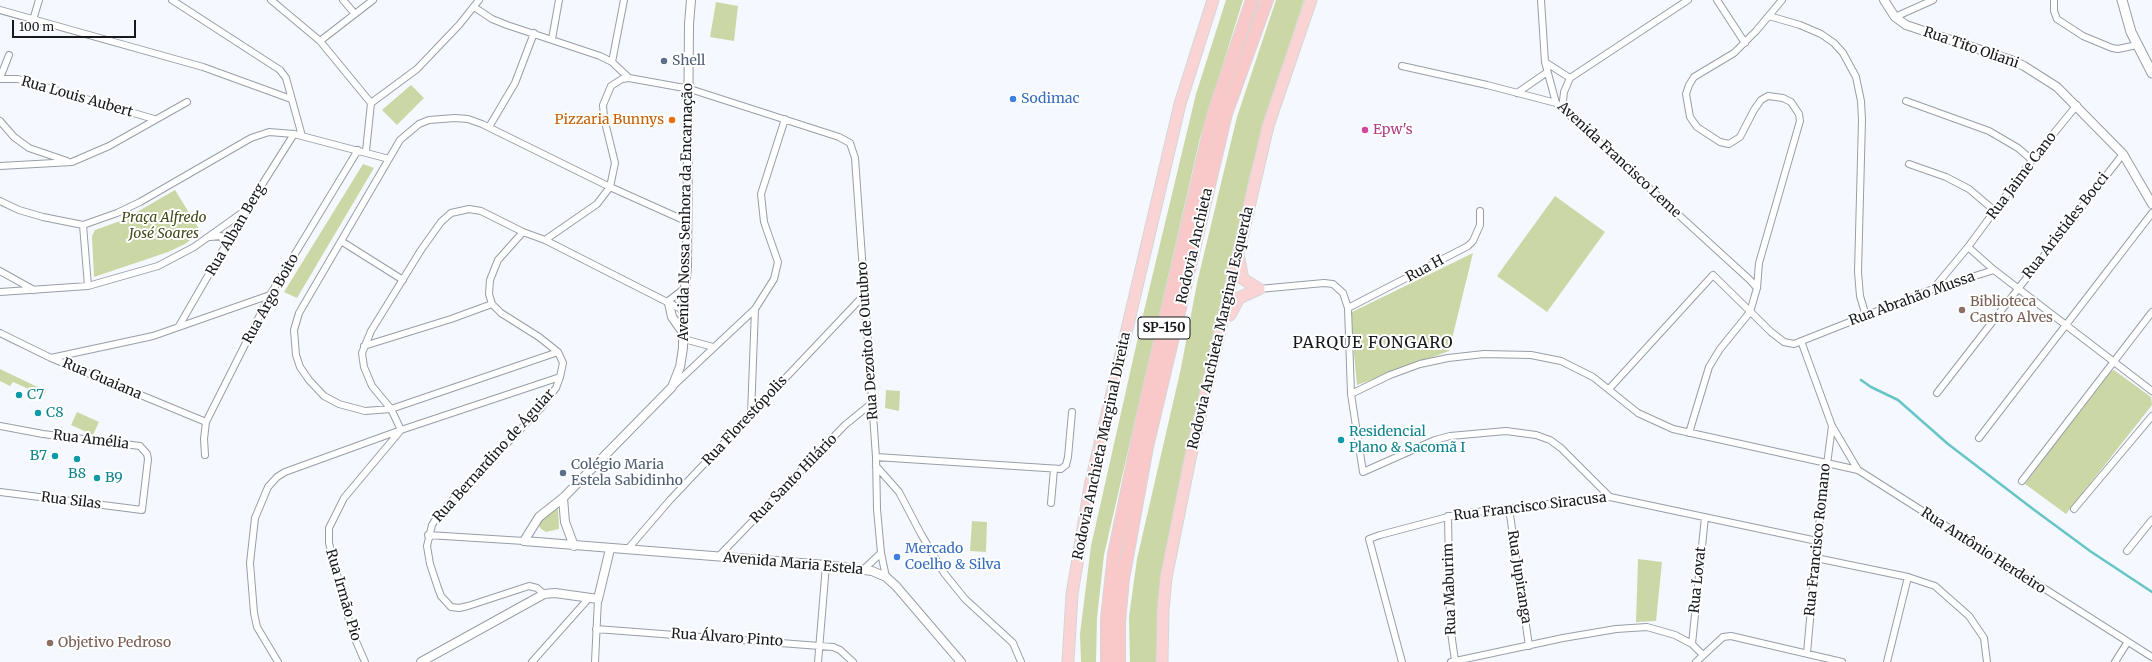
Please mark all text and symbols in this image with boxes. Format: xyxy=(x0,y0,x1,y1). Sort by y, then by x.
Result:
scale bar xyxy=(14,12,138,38)
text: 100 m xyxy=(19,19,54,34)
street label: Rua Tito Oliani xyxy=(1921,24,2021,72)
place label: Shell xyxy=(672,53,705,69)
marker: Shell xyxy=(659,56,669,66)
street label: Rua Louis Aubert xyxy=(19,73,135,121)
street label: Avenida Nossa Senhora da Encarnação xyxy=(675,83,697,341)
place label: Sodimac xyxy=(1021,91,1080,107)
marker: Sodimac xyxy=(1008,94,1018,104)
street label: Avenida Francisco Leme xyxy=(1554,98,1684,222)
place label: Pizzaria Bunnys xyxy=(555,112,664,128)
marker: Pizzaria Bunnys xyxy=(667,115,677,125)
place label: Epw's xyxy=(1373,122,1413,138)
marker: Epw's xyxy=(1360,125,1370,135)
street label: Rua Jaime Cano xyxy=(1984,129,2060,223)
street label: Rua Aristides Bocci xyxy=(2019,170,2113,282)
street label: Rua Alban Berg xyxy=(203,181,269,279)
street label: Rodovia Anchieta xyxy=(1174,187,1216,305)
street label: Rodovia Anchieta Marginal Esquerda xyxy=(1185,205,1257,451)
park label: Praça Alfredo José Soares xyxy=(121,210,207,242)
street label: Rua Argo Boito xyxy=(239,251,303,347)
street label: Rua H xyxy=(1403,252,1447,286)
street label: Rua Dezoito de Outubro xyxy=(854,261,882,421)
street label: Rua Abrahão Mussa xyxy=(1847,268,1977,330)
place label: Biblioteca Castro Alves xyxy=(1970,294,2053,326)
marker: Biblioteca Castro Alves xyxy=(1957,305,1967,315)
road number: SP-150 xyxy=(1138,317,1190,339)
street label: Rodovia Anchieta Marginal Direita xyxy=(1070,331,1134,561)
district label: PARQUE FONGARO xyxy=(1292,333,1454,353)
street label: Rua Guaiana xyxy=(60,355,144,403)
street label: Rua Florestópolis xyxy=(699,373,791,469)
street label: Rua Bernardino de Águiar xyxy=(430,386,558,526)
place label: C7 xyxy=(27,387,44,403)
marker: C7 xyxy=(14,390,24,400)
place label: C8 xyxy=(46,405,63,421)
marker: C8 xyxy=(33,408,43,418)
place label: Residencial Plano & Sacomã I xyxy=(1349,424,1466,456)
street label: Rua Amélia xyxy=(52,427,130,453)
street label: Rua Santo Hilário xyxy=(747,431,841,527)
marker: Residencial Plano & Sacomã I xyxy=(1336,435,1346,445)
place label: B7 xyxy=(30,448,47,464)
marker: B7 xyxy=(50,451,60,461)
marker: B8 xyxy=(72,454,82,464)
place label: Colégio Maria Estela Sabidinho xyxy=(571,457,683,490)
street label: Rua Francisco Romano xyxy=(1802,463,1834,617)
place label: B8 xyxy=(68,466,86,482)
marker: Colégio Maria Estela Sabidinho xyxy=(558,468,568,478)
place label: B9 xyxy=(105,470,123,486)
marker: B9 xyxy=(92,473,102,483)
street label: Rua Silas xyxy=(40,489,102,513)
street label: Rua Francisco Siracusa xyxy=(1453,489,1607,525)
street label: Rua Antônio Herdeiro xyxy=(1918,504,2048,598)
street label: Rua Jupiranga xyxy=(1503,529,1535,625)
place label: Mercado Coelho & Silva xyxy=(905,541,1001,574)
street label: Rua Maburim xyxy=(1440,543,1460,635)
street label: Rua Lovat xyxy=(1686,546,1710,614)
street label: Rua Irmão Pio xyxy=(322,547,364,643)
street label: Avenida Maria Estela xyxy=(722,550,864,578)
marker: Mercado Coelho & Silva xyxy=(892,552,902,562)
street label: Rua Álvaro Pinto xyxy=(671,626,783,650)
place label: Objetivo Pedroso xyxy=(58,635,171,651)
marker: Objetivo Pedroso xyxy=(45,638,55,648)

